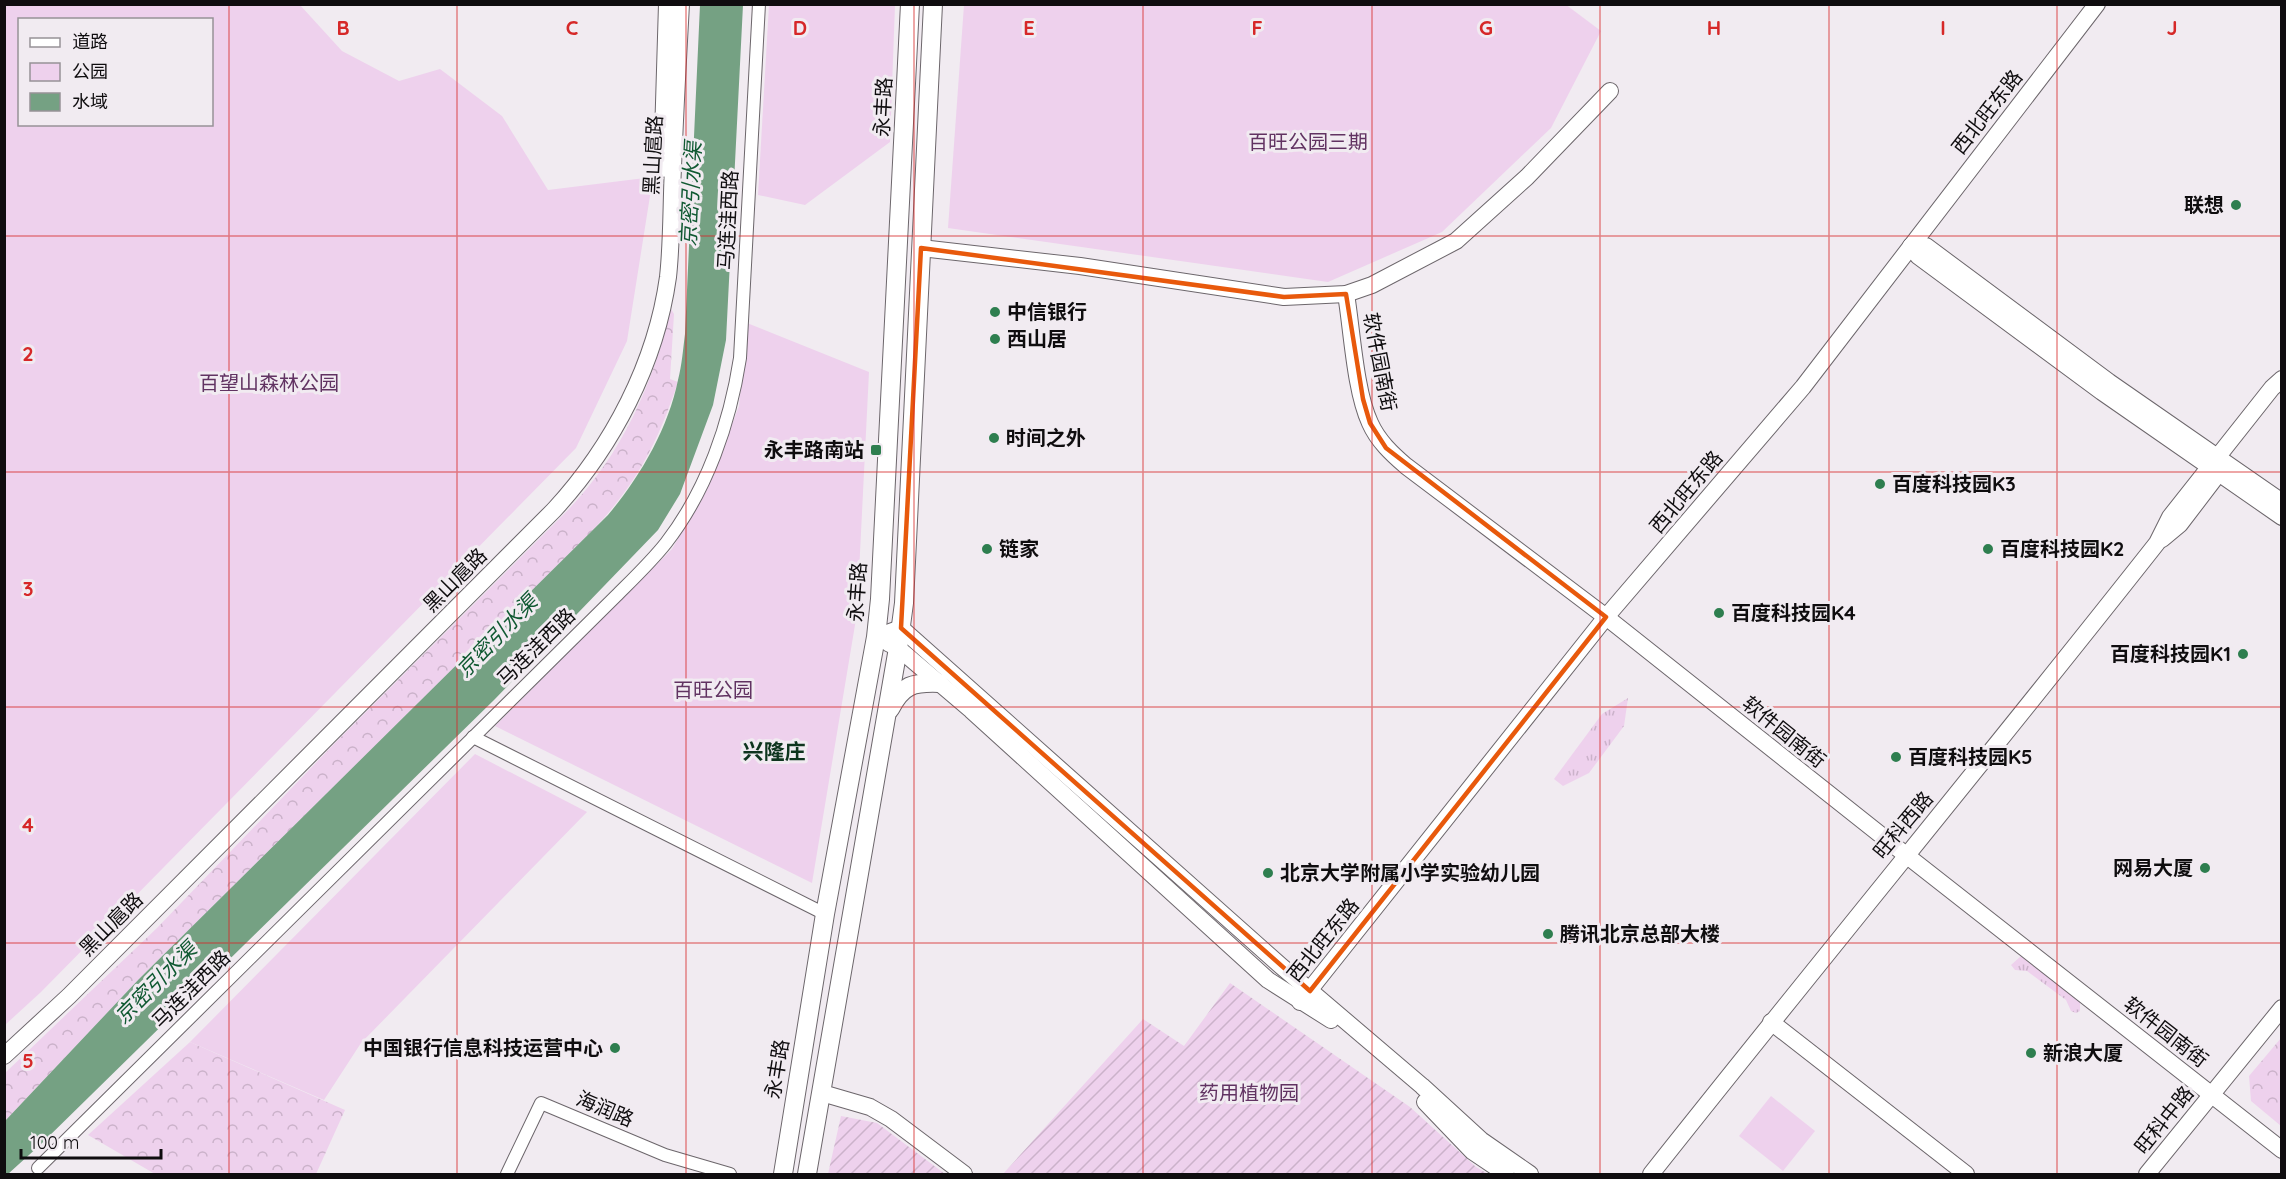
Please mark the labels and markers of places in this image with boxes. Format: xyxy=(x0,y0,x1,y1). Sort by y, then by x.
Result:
place label: 联想 xyxy=(2184,192,2224,217)
marker: 联想 xyxy=(2229,198,2243,212)
place label: 中信银行 xyxy=(1007,299,1087,324)
marker: 中信银行 xyxy=(988,305,1002,319)
place label: 西山居 xyxy=(1007,326,1067,351)
marker: 西山居 xyxy=(988,332,1002,346)
place label: 时间之外 xyxy=(1006,425,1086,450)
marker: 时间之外 xyxy=(987,431,1001,445)
place label: 永丰路南站 xyxy=(764,437,864,462)
marker: 永丰路南站 xyxy=(869,443,883,457)
place label: 百度科技园K3 xyxy=(1892,471,2016,496)
marker: 百度科技园K3 xyxy=(1873,477,1887,491)
place label: 链家 xyxy=(999,536,1039,561)
place label: 百度科技园K2 xyxy=(2000,536,2124,561)
marker: 链家 xyxy=(980,542,994,556)
marker: 百度科技园K2 xyxy=(1981,542,1995,556)
place label: 百度科技园K4 xyxy=(1731,600,1856,625)
marker: 百度科技园K4 xyxy=(1712,606,1726,620)
place label: 百度科技园K1 xyxy=(2110,641,2231,666)
marker: 百度科技园K1 xyxy=(2236,647,2250,661)
place label: 百度科技园K5 xyxy=(1908,744,2033,769)
marker: 百度科技园K5 xyxy=(1889,750,1903,764)
place label: 网易大厦 xyxy=(2113,855,2193,880)
place label: 北京大学附属小学实验幼儿园 xyxy=(1280,860,1540,885)
marker: 网易大厦 xyxy=(2198,861,2212,875)
marker: 北京大学附属小学实验幼儿园 xyxy=(1261,866,1275,880)
place label: 腾讯北京总部大楼 xyxy=(1560,921,1720,946)
marker: 腾讯北京总部大楼 xyxy=(1541,927,1555,941)
place label: 中国银行信息科技运营中心 xyxy=(363,1035,603,1060)
place label: 新浪大厦 xyxy=(2043,1040,2123,1065)
marker: 中国银行信息科技运营中心 xyxy=(608,1041,622,1055)
marker: 新浪大厦 xyxy=(2024,1046,2038,1060)

